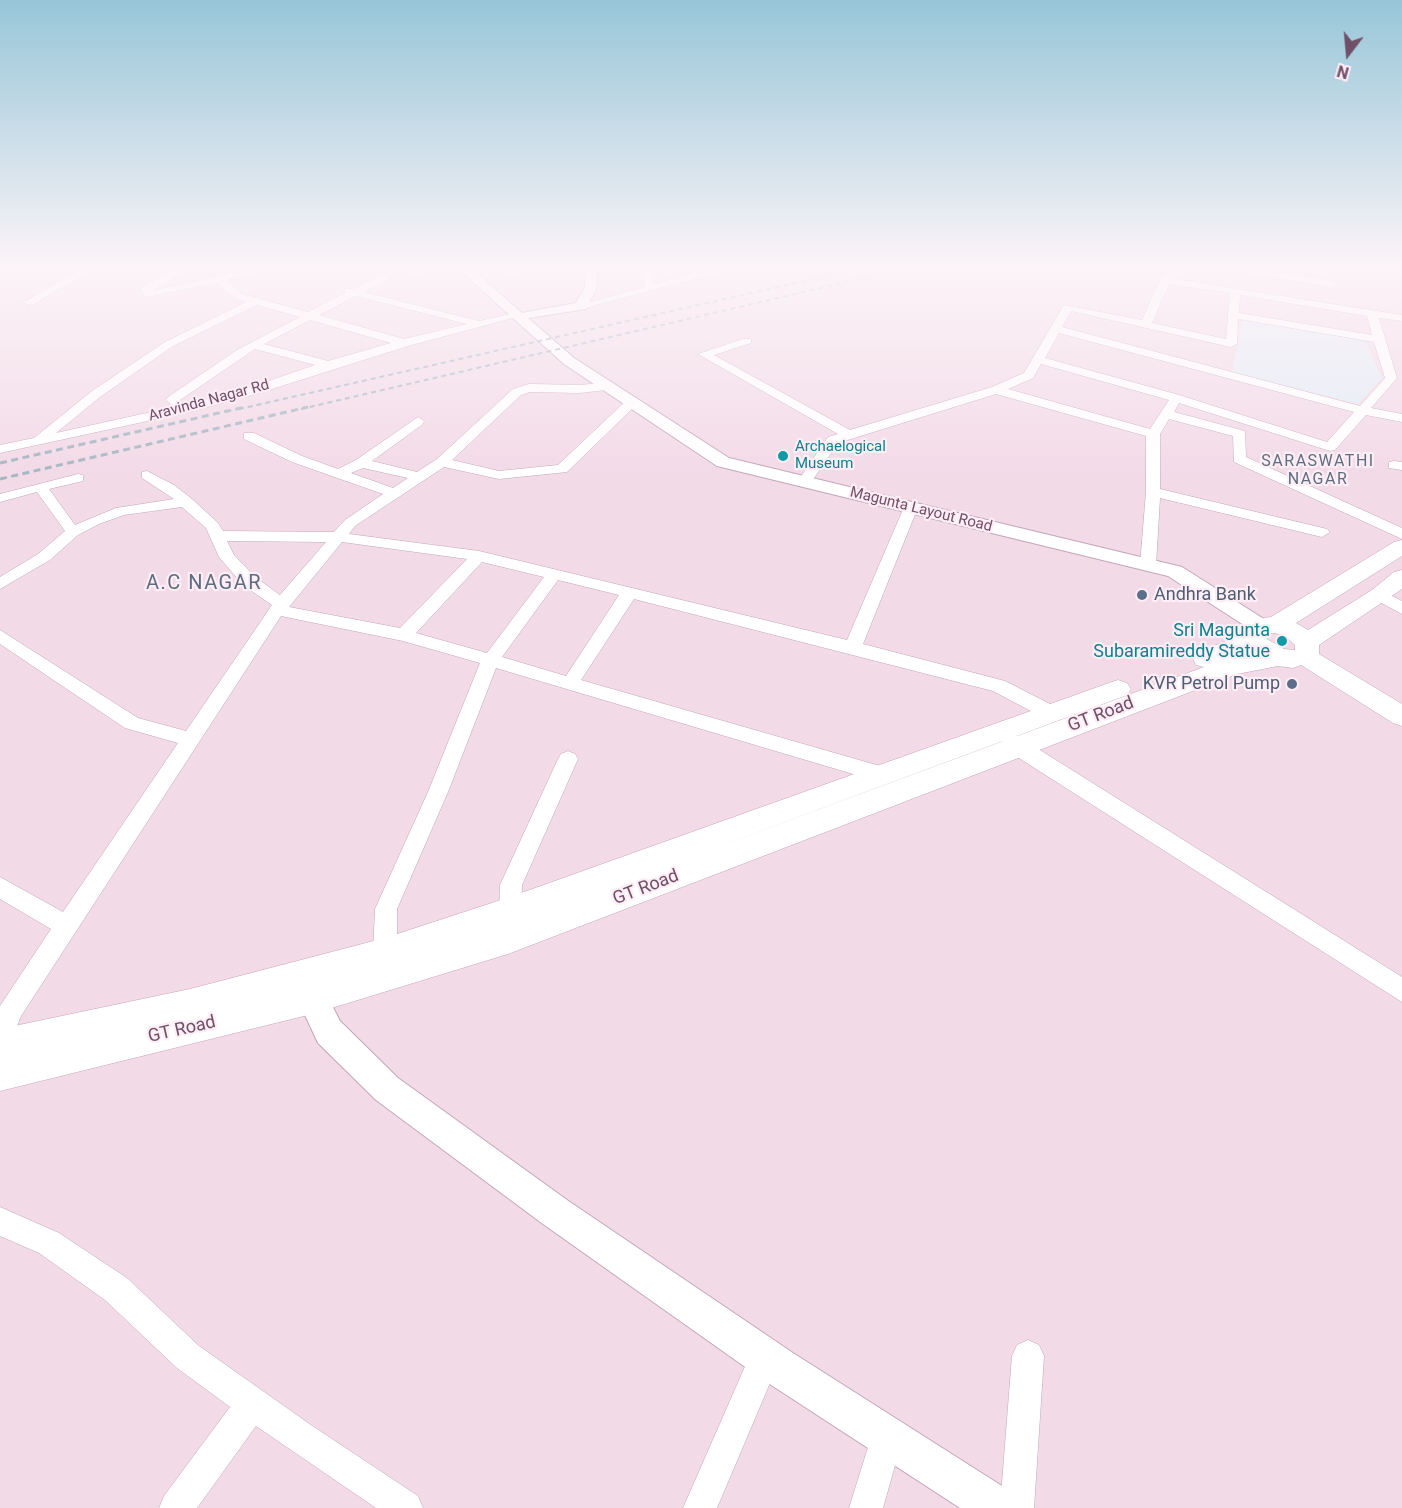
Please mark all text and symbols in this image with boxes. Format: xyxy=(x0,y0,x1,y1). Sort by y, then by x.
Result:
north arrow xyxy=(1318,24,1378,84)
text: N xyxy=(1335,61,1351,82)
street label: Aravinda Nagar Rd xyxy=(147,376,271,426)
place label: Archaelogical Museum xyxy=(795,438,886,473)
marker: Archaelogical Museum xyxy=(776,449,790,463)
district label: SARASWATHI NAGAR xyxy=(1261,452,1375,490)
street label: Magunta Layout Road xyxy=(848,484,994,536)
district label: A.C NAGAR xyxy=(146,572,262,596)
place label: Andhra Bank xyxy=(1154,584,1256,606)
marker: Andhra Bank xyxy=(1135,588,1149,602)
place label: Sri Magunta Subaramireddy Statue xyxy=(1093,620,1270,662)
marker: Sri Magunta Subaramireddy Statue xyxy=(1275,634,1289,648)
place label: KVR Petrol Pump xyxy=(1143,673,1280,695)
marker: KVR Petrol Pump xyxy=(1285,677,1299,691)
street label: GT Road xyxy=(1065,693,1137,737)
street label: GT Road xyxy=(610,866,682,910)
street label: GT Road xyxy=(146,1012,218,1048)

